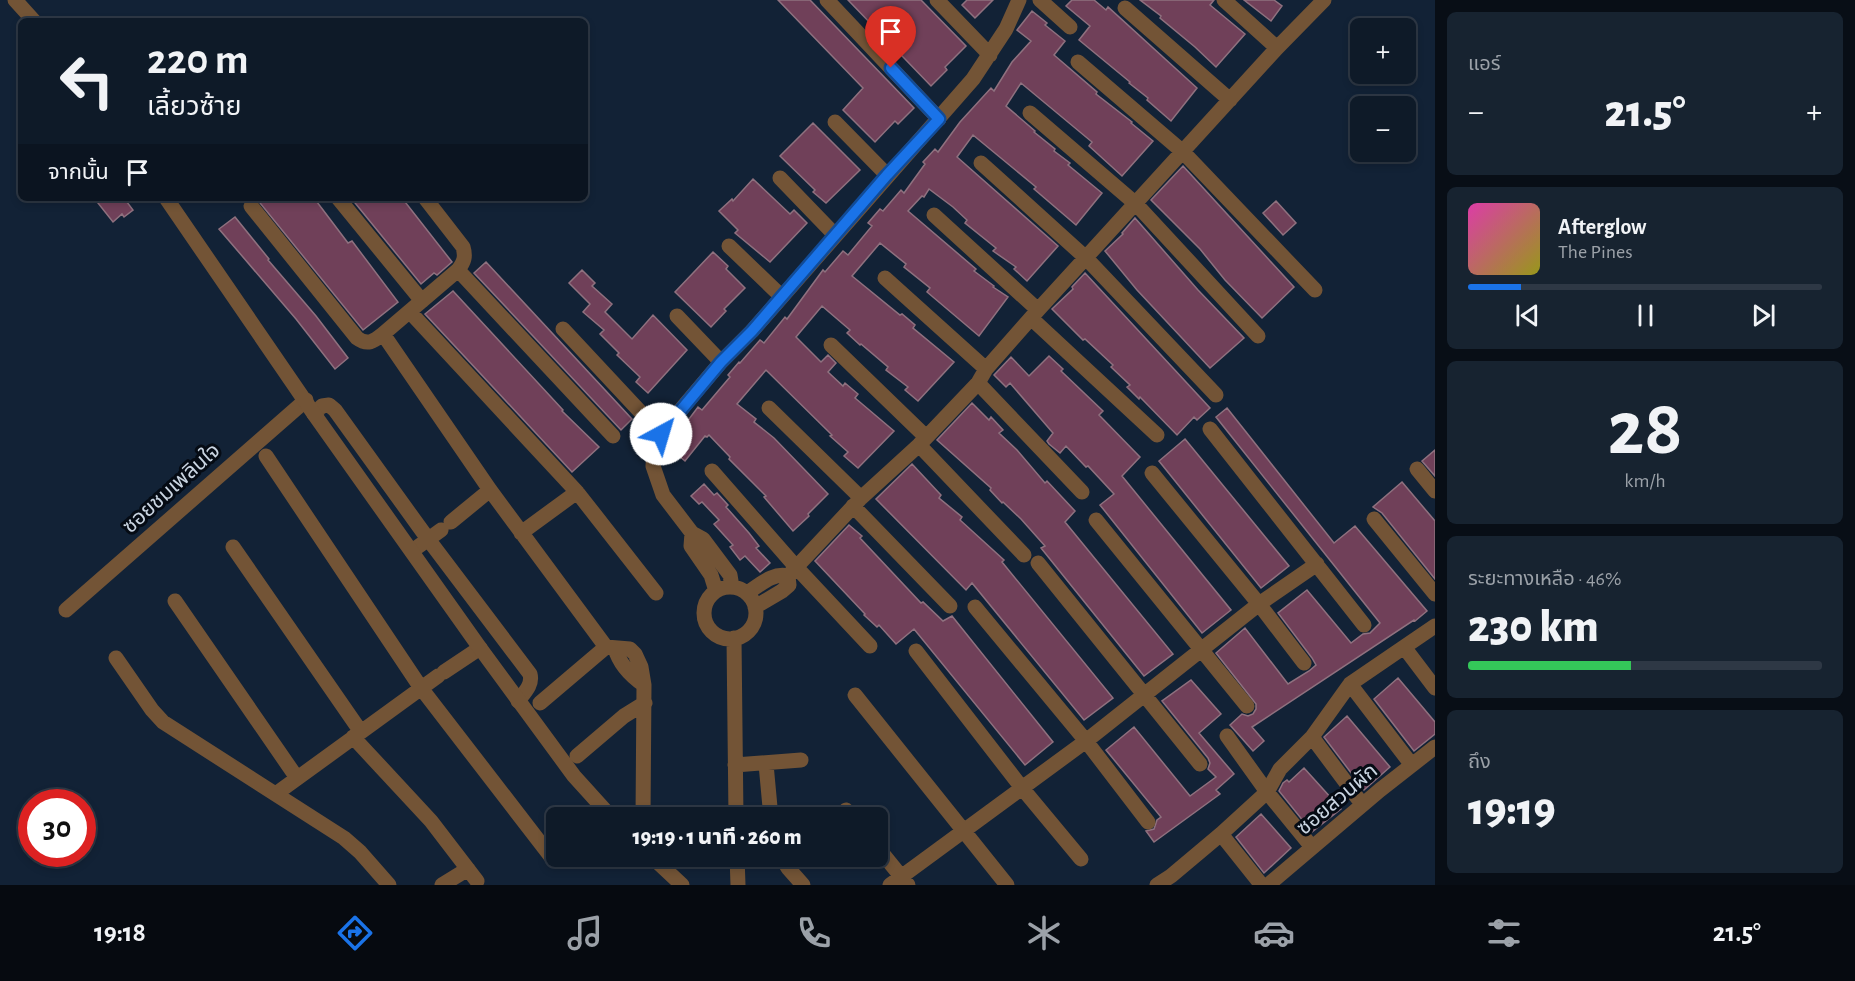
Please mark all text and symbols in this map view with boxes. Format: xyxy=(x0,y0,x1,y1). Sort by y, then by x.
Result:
pin xyxy=(865,6,916,68)
icon: arrive xyxy=(874,15,907,48)
map controls xyxy=(1350,18,1416,162)
button: + xyxy=(1350,18,1416,84)
text: 220 m xyxy=(147,39,249,81)
icon: left xyxy=(48,42,126,120)
text: แอร์ xyxy=(1468,54,1500,74)
text: 21.5° xyxy=(1604,90,1686,135)
text: เลี้ยวซ้าย xyxy=(147,93,241,120)
button: − xyxy=(1350,96,1416,162)
text: − xyxy=(1468,96,1484,129)
text: + xyxy=(1806,96,1822,129)
icon: arrive xyxy=(121,156,154,189)
text: จากนั้น xyxy=(48,161,109,183)
text: Afterglow xyxy=(1558,216,1646,238)
text: The Pines xyxy=(1558,242,1633,262)
icon: previous xyxy=(1511,299,1544,332)
icon: pause xyxy=(1629,299,1662,332)
icon: next xyxy=(1747,299,1780,332)
text: 28 xyxy=(1607,391,1683,469)
position arrow xyxy=(629,402,693,466)
street label: ซอยชมเพลินใจ xyxy=(118,439,224,537)
text: km/h xyxy=(1624,471,1666,491)
text: ระยะทางเหลือ · 46% xyxy=(1468,569,1621,589)
text: 230 km xyxy=(1468,605,1599,650)
text: ถึง xyxy=(1468,752,1491,772)
street label: ซอยสวนผัก xyxy=(1293,760,1381,839)
text: 19:19 xyxy=(1468,788,1555,833)
speed limit sign: 30 xyxy=(18,789,96,867)
text: 19:19 · 1 นาที · 260 m xyxy=(632,826,802,848)
icon: directions xyxy=(334,912,376,954)
icon: music xyxy=(564,912,606,954)
icon: phone xyxy=(793,912,835,954)
icon: climate xyxy=(1023,912,1065,954)
icon: car xyxy=(1253,912,1295,954)
icon: filters xyxy=(1483,912,1525,954)
text: 19:18 xyxy=(94,919,146,946)
text: 21.5° xyxy=(1713,919,1761,946)

